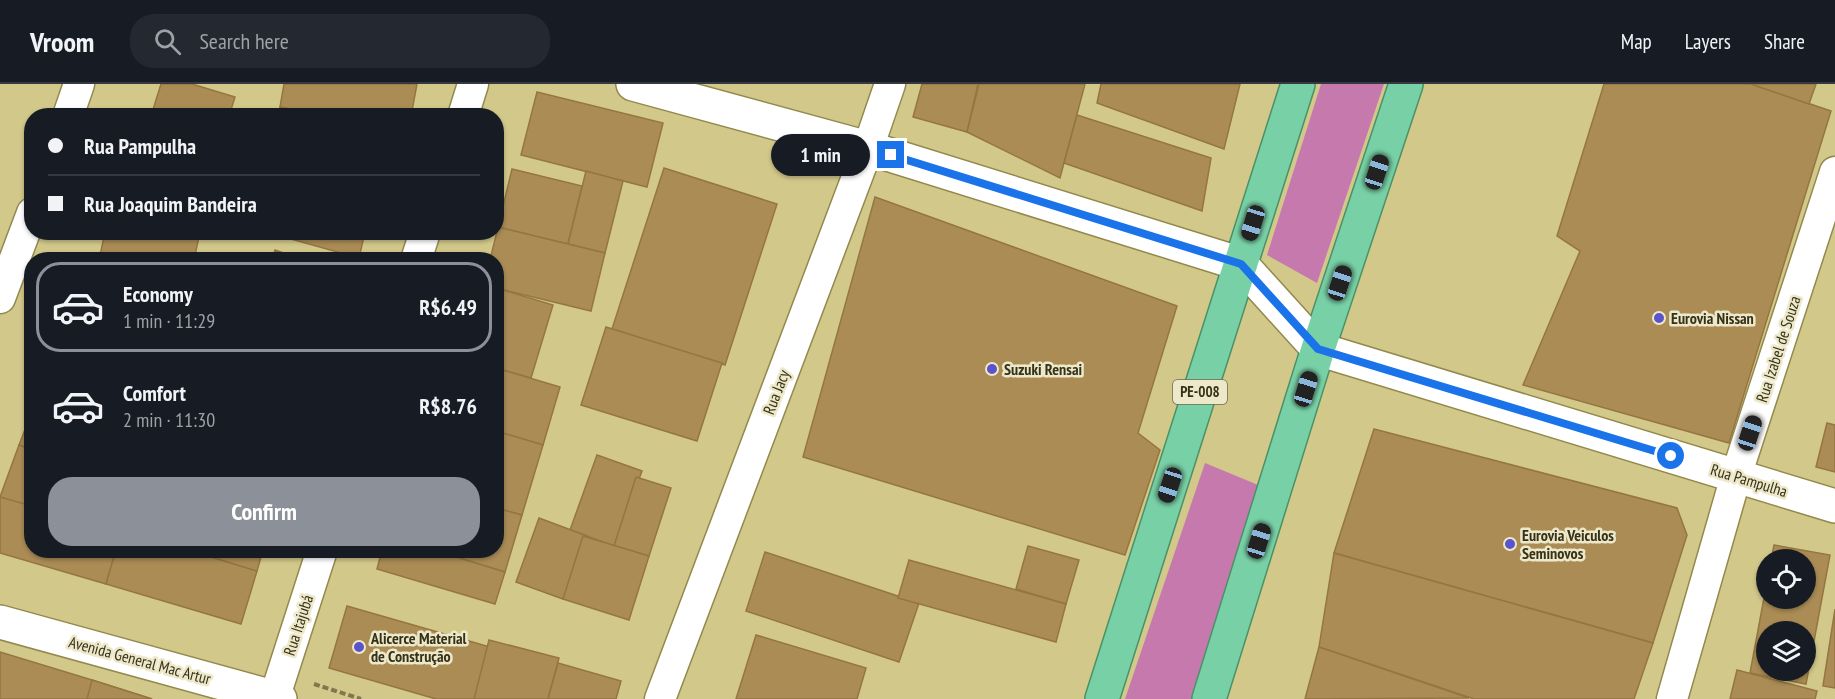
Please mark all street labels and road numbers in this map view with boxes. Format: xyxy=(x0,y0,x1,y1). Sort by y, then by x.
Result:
street label: Rua Izabel de Souza xyxy=(1751,293,1805,405)
street label: Rua Jacy xyxy=(758,367,794,417)
road number: PE-008 xyxy=(1173,380,1227,404)
street label: Rua Pampulha xyxy=(1708,459,1790,501)
street label: Rua Itajubá xyxy=(279,592,317,658)
street label: Avenida General Mac Artur xyxy=(67,631,214,689)

